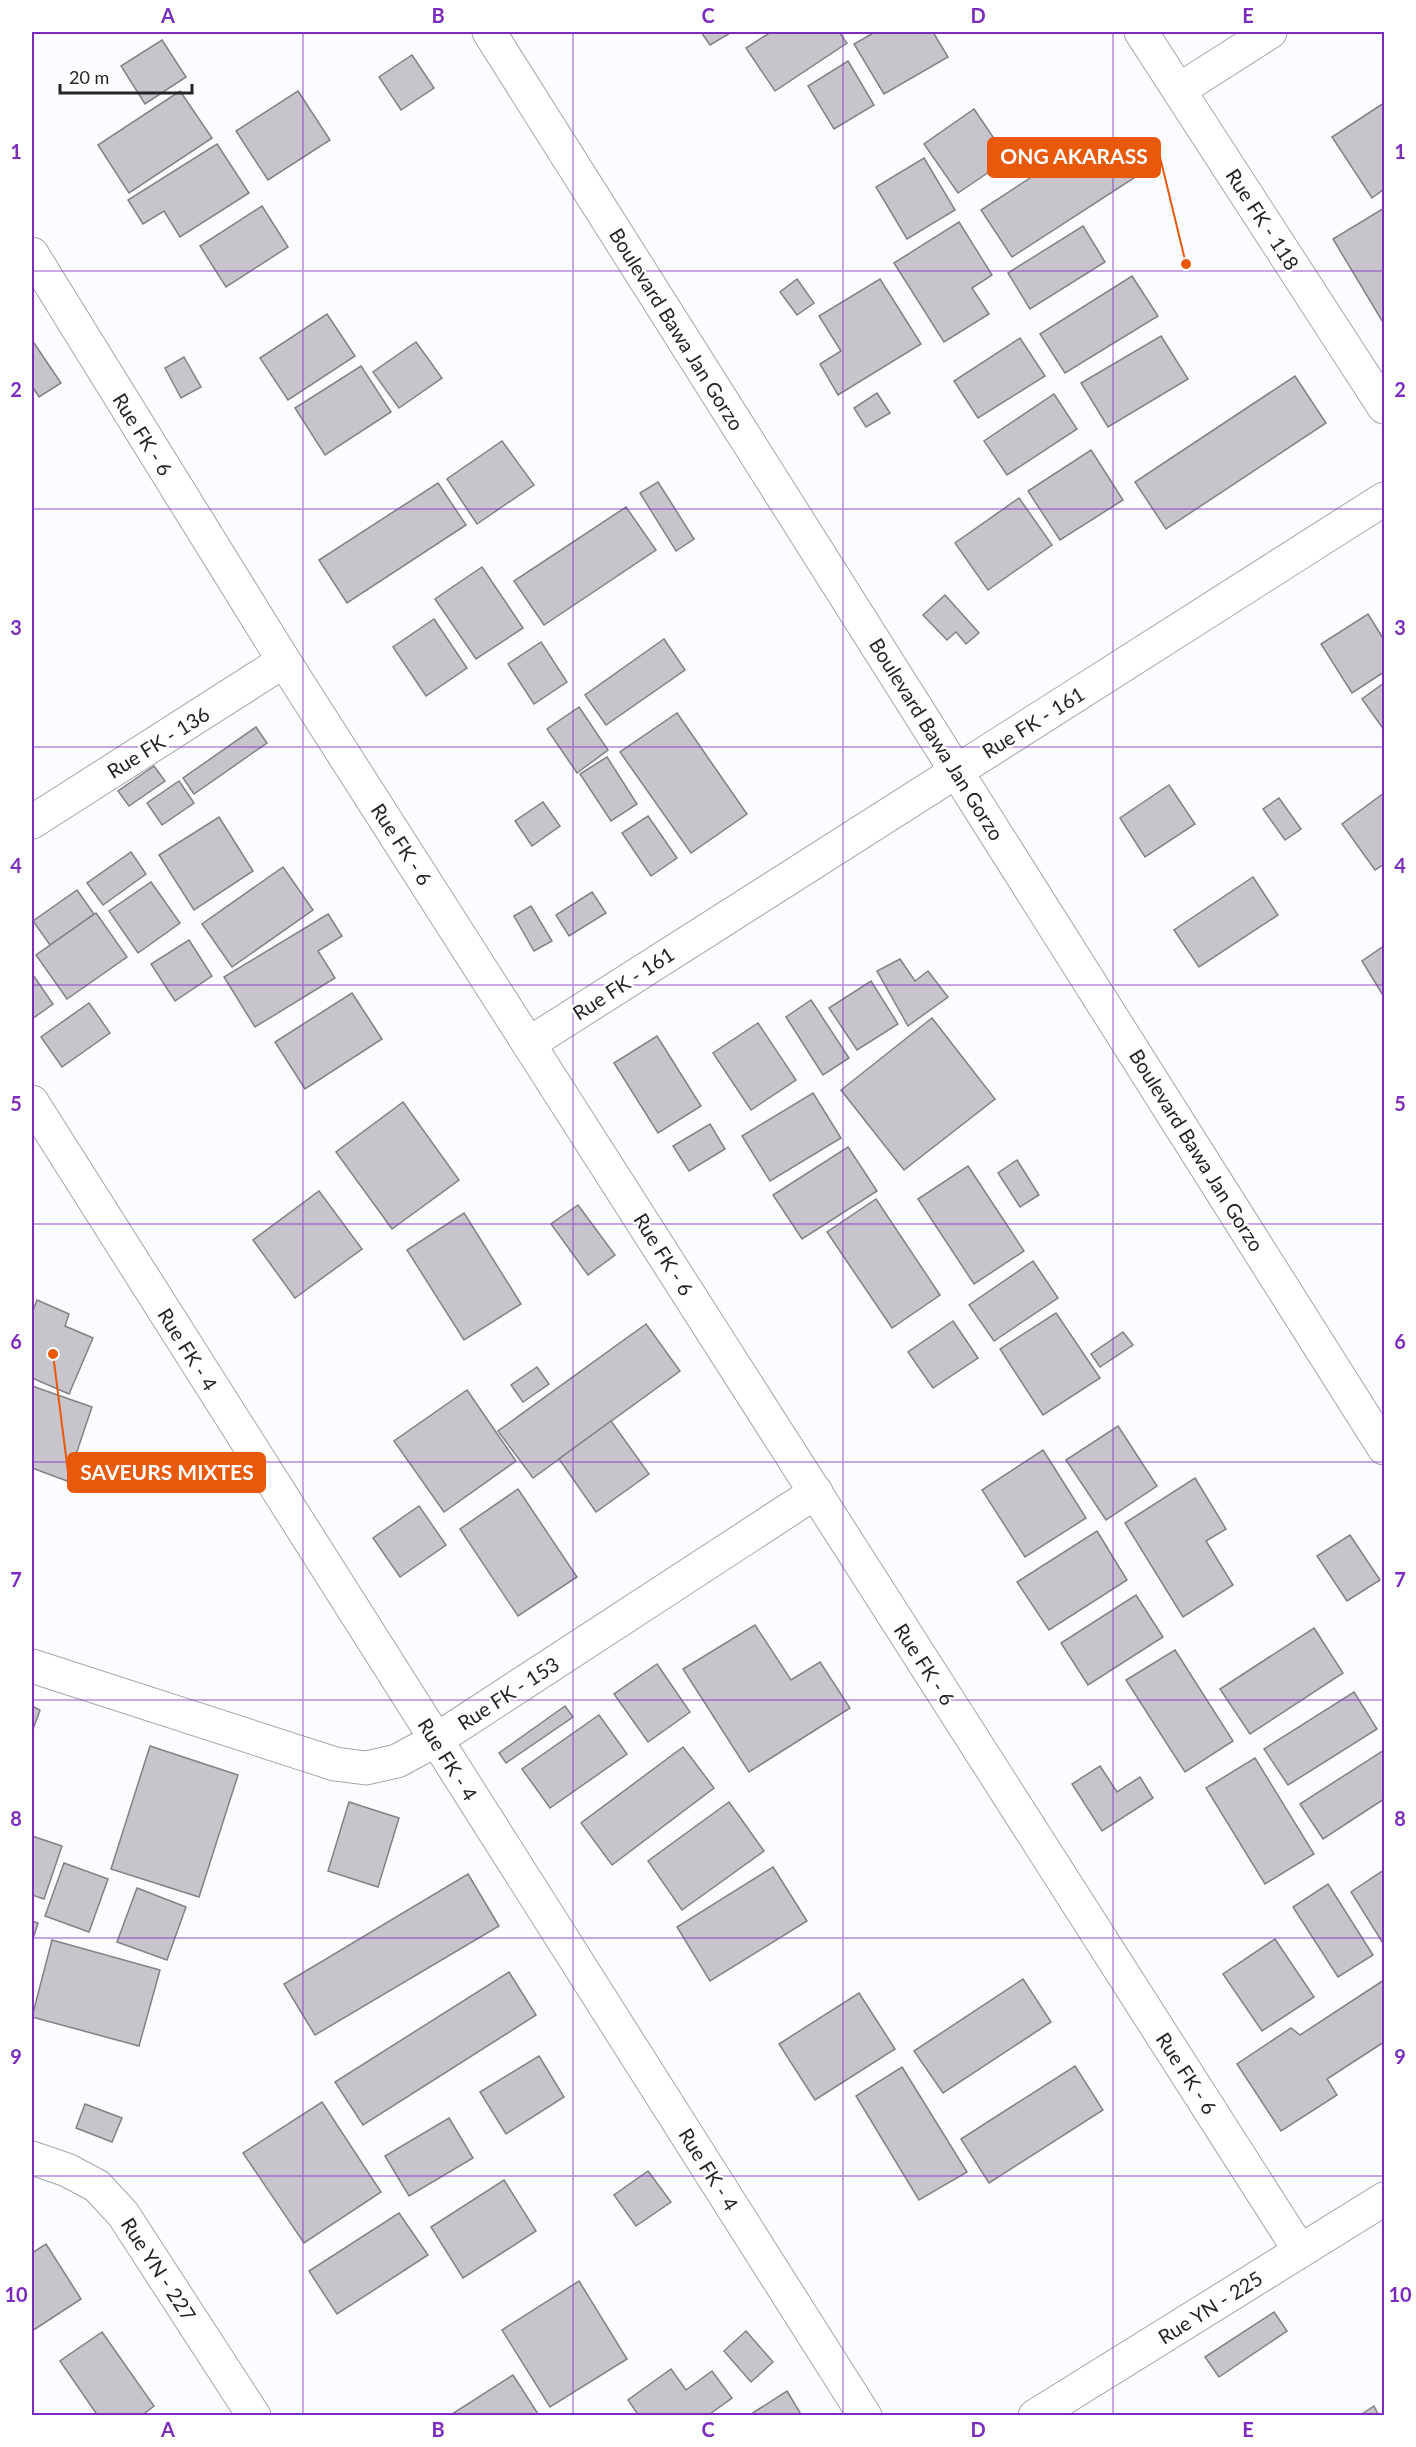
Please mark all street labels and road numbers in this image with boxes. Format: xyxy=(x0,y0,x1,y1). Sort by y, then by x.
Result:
street label: Rue FK - 118 xyxy=(1221,164,1305,274)
street label: Boulevard Bawa Jan Gorzo xyxy=(605,223,749,435)
street label: Rue FK - 6 xyxy=(108,388,178,480)
street label: Boulevard Bawa Jan Gorzo xyxy=(865,633,1009,845)
street label: Rue FK - 161 xyxy=(977,681,1089,763)
street label: Rue FK - 136 xyxy=(102,701,214,783)
street label: Rue FK - 6 xyxy=(367,799,437,889)
street label: Rue FK - 161 xyxy=(568,941,678,1025)
street label: Boulevard Bawa Jan Gorzo xyxy=(1125,1044,1269,1256)
street label: Rue FK - 6 xyxy=(629,1208,699,1300)
street label: Rue FK - 4 xyxy=(153,1303,223,1395)
street label: Rue FK - 6 xyxy=(890,1619,960,1709)
street label: Rue FK - 153 xyxy=(453,1651,563,1735)
street label: Rue FK - 4 xyxy=(413,1713,483,1805)
street label: Rue FK - 6 xyxy=(1152,2028,1222,2118)
street label: Rue FK - 4 xyxy=(674,2123,744,2215)
street label: Rue YN - 227 xyxy=(117,2213,201,2325)
street label: Rue YN - 225 xyxy=(1153,2265,1267,2349)

